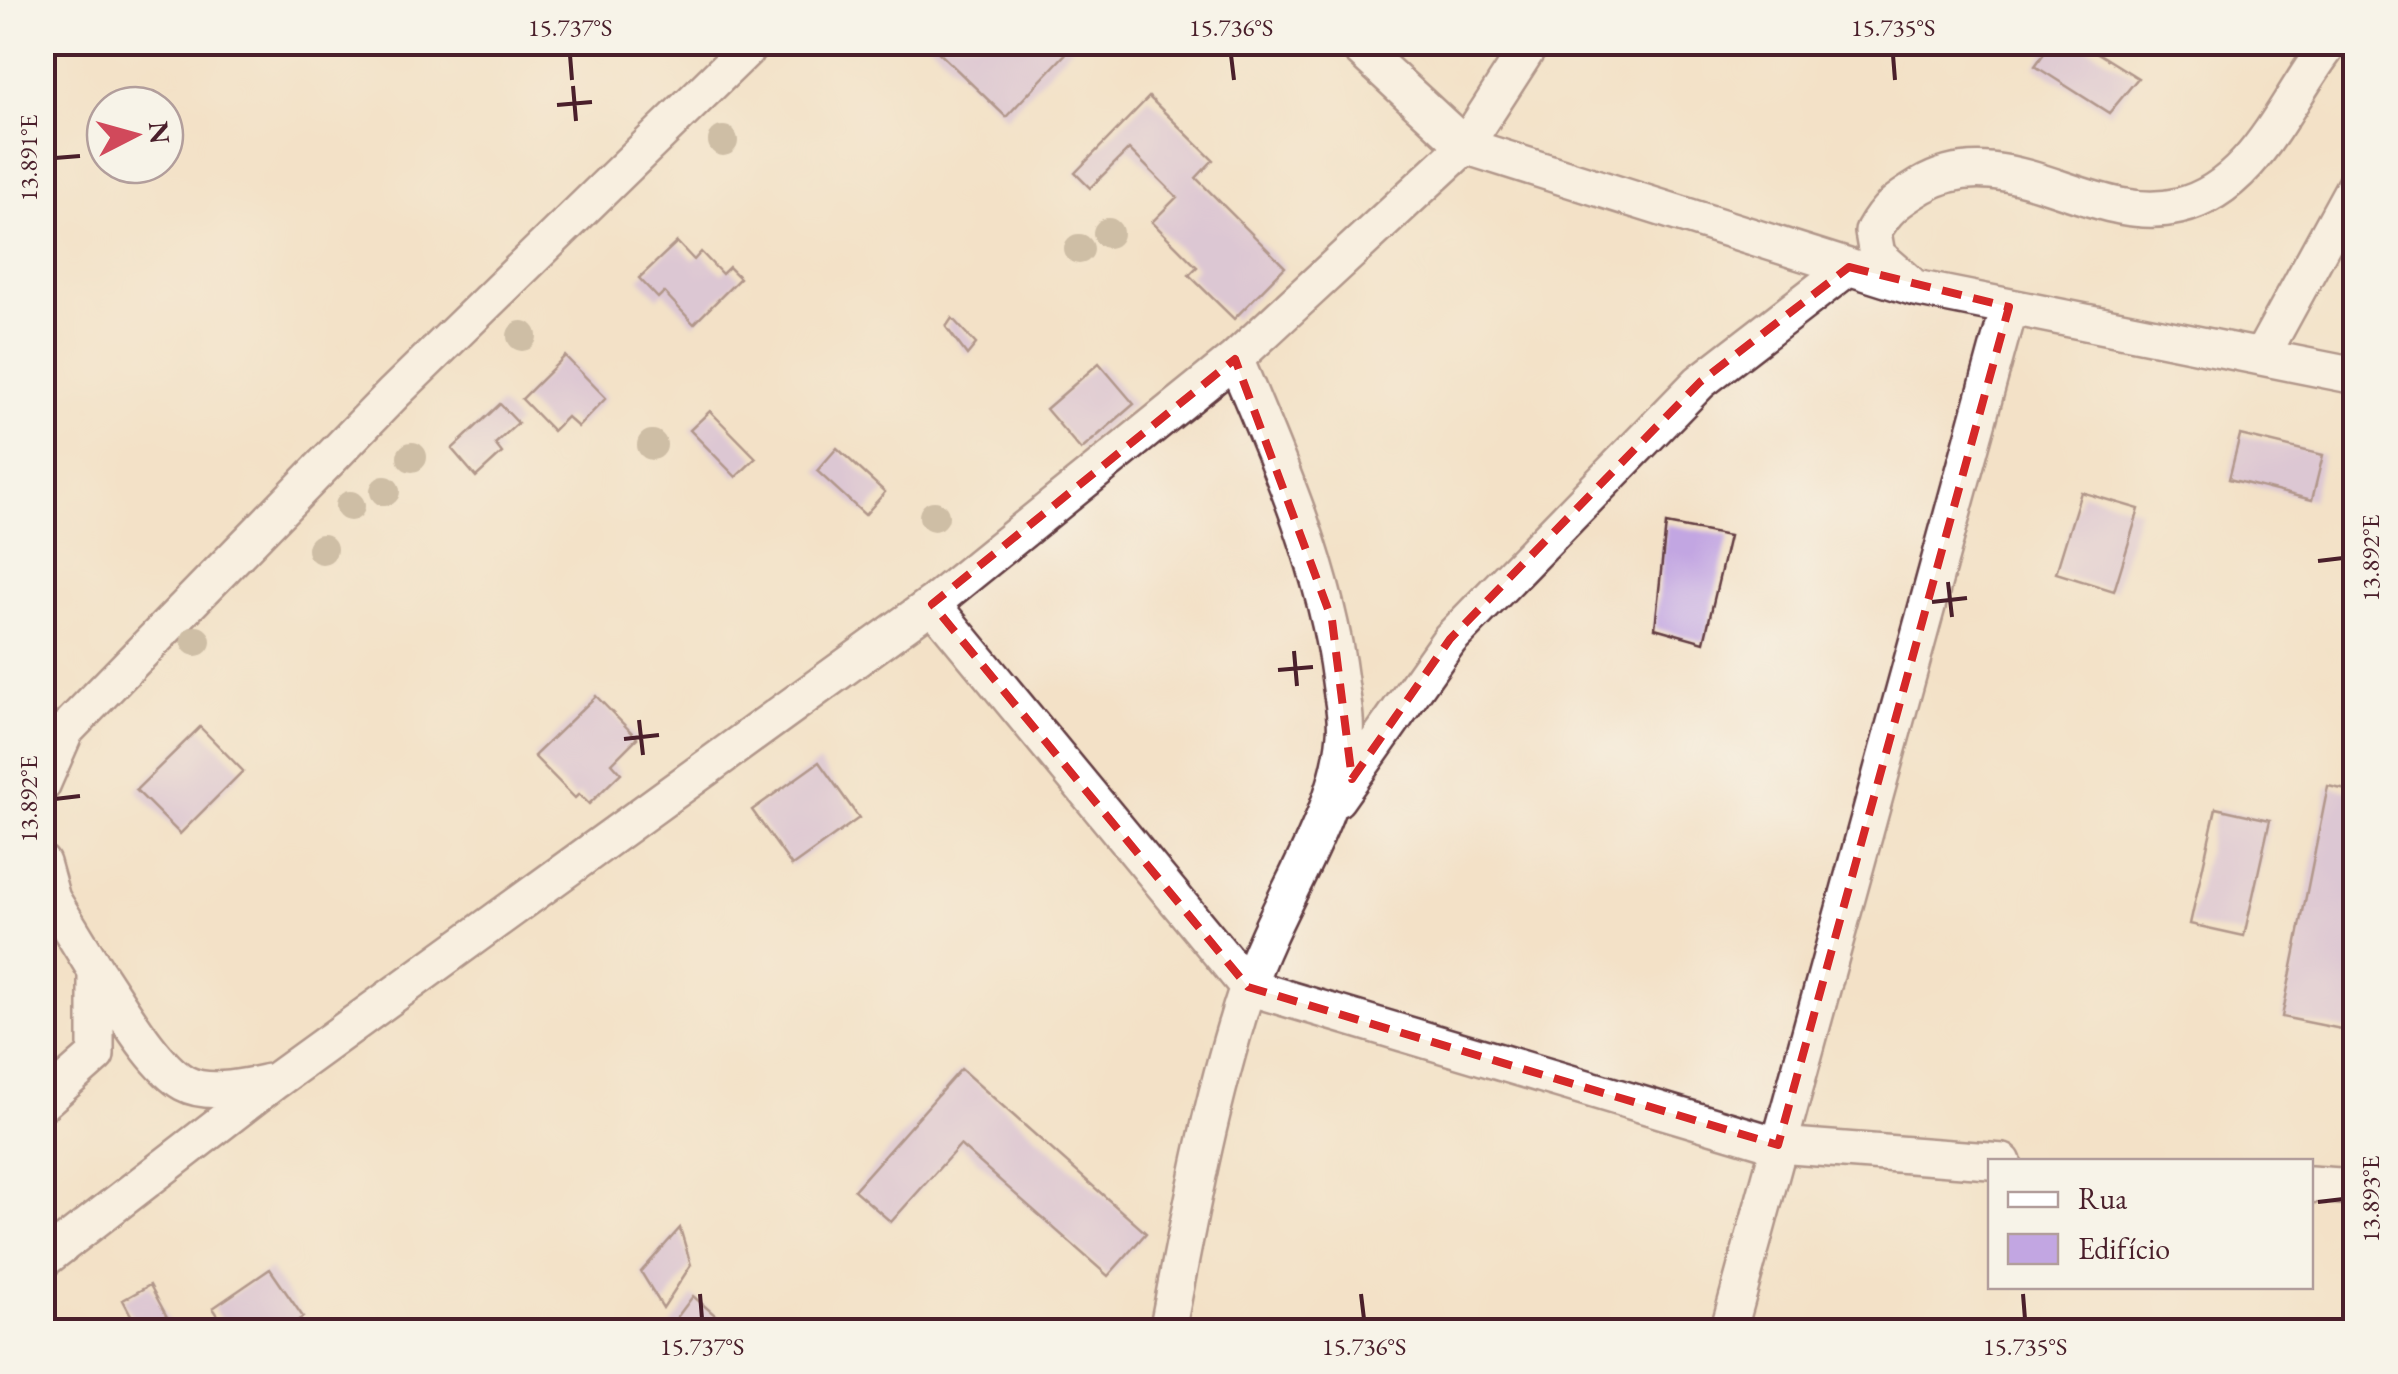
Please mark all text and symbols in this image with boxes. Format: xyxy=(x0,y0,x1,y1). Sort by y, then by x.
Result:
text: 15.737°S xyxy=(528,11,612,43)
text: 15.736°S xyxy=(1189,11,1273,43)
text: 15.735°S xyxy=(1851,11,1935,43)
north arrow xyxy=(85,85,185,185)
text: 13.891°E xyxy=(12,114,44,202)
text: N xyxy=(141,119,179,146)
text: 13.892°E xyxy=(2354,514,2386,602)
text: 13.892°E xyxy=(12,755,44,843)
text: 13.893°E xyxy=(2354,1155,2386,1243)
legend xyxy=(1988,1159,2313,1289)
text: Rua xyxy=(2078,1179,2127,1218)
text: Edifício xyxy=(2078,1229,2170,1268)
text: 15.737°S xyxy=(660,1330,744,1362)
text: 15.736°S xyxy=(1322,1330,1406,1362)
text: 15.735°S xyxy=(1983,1330,2067,1362)

